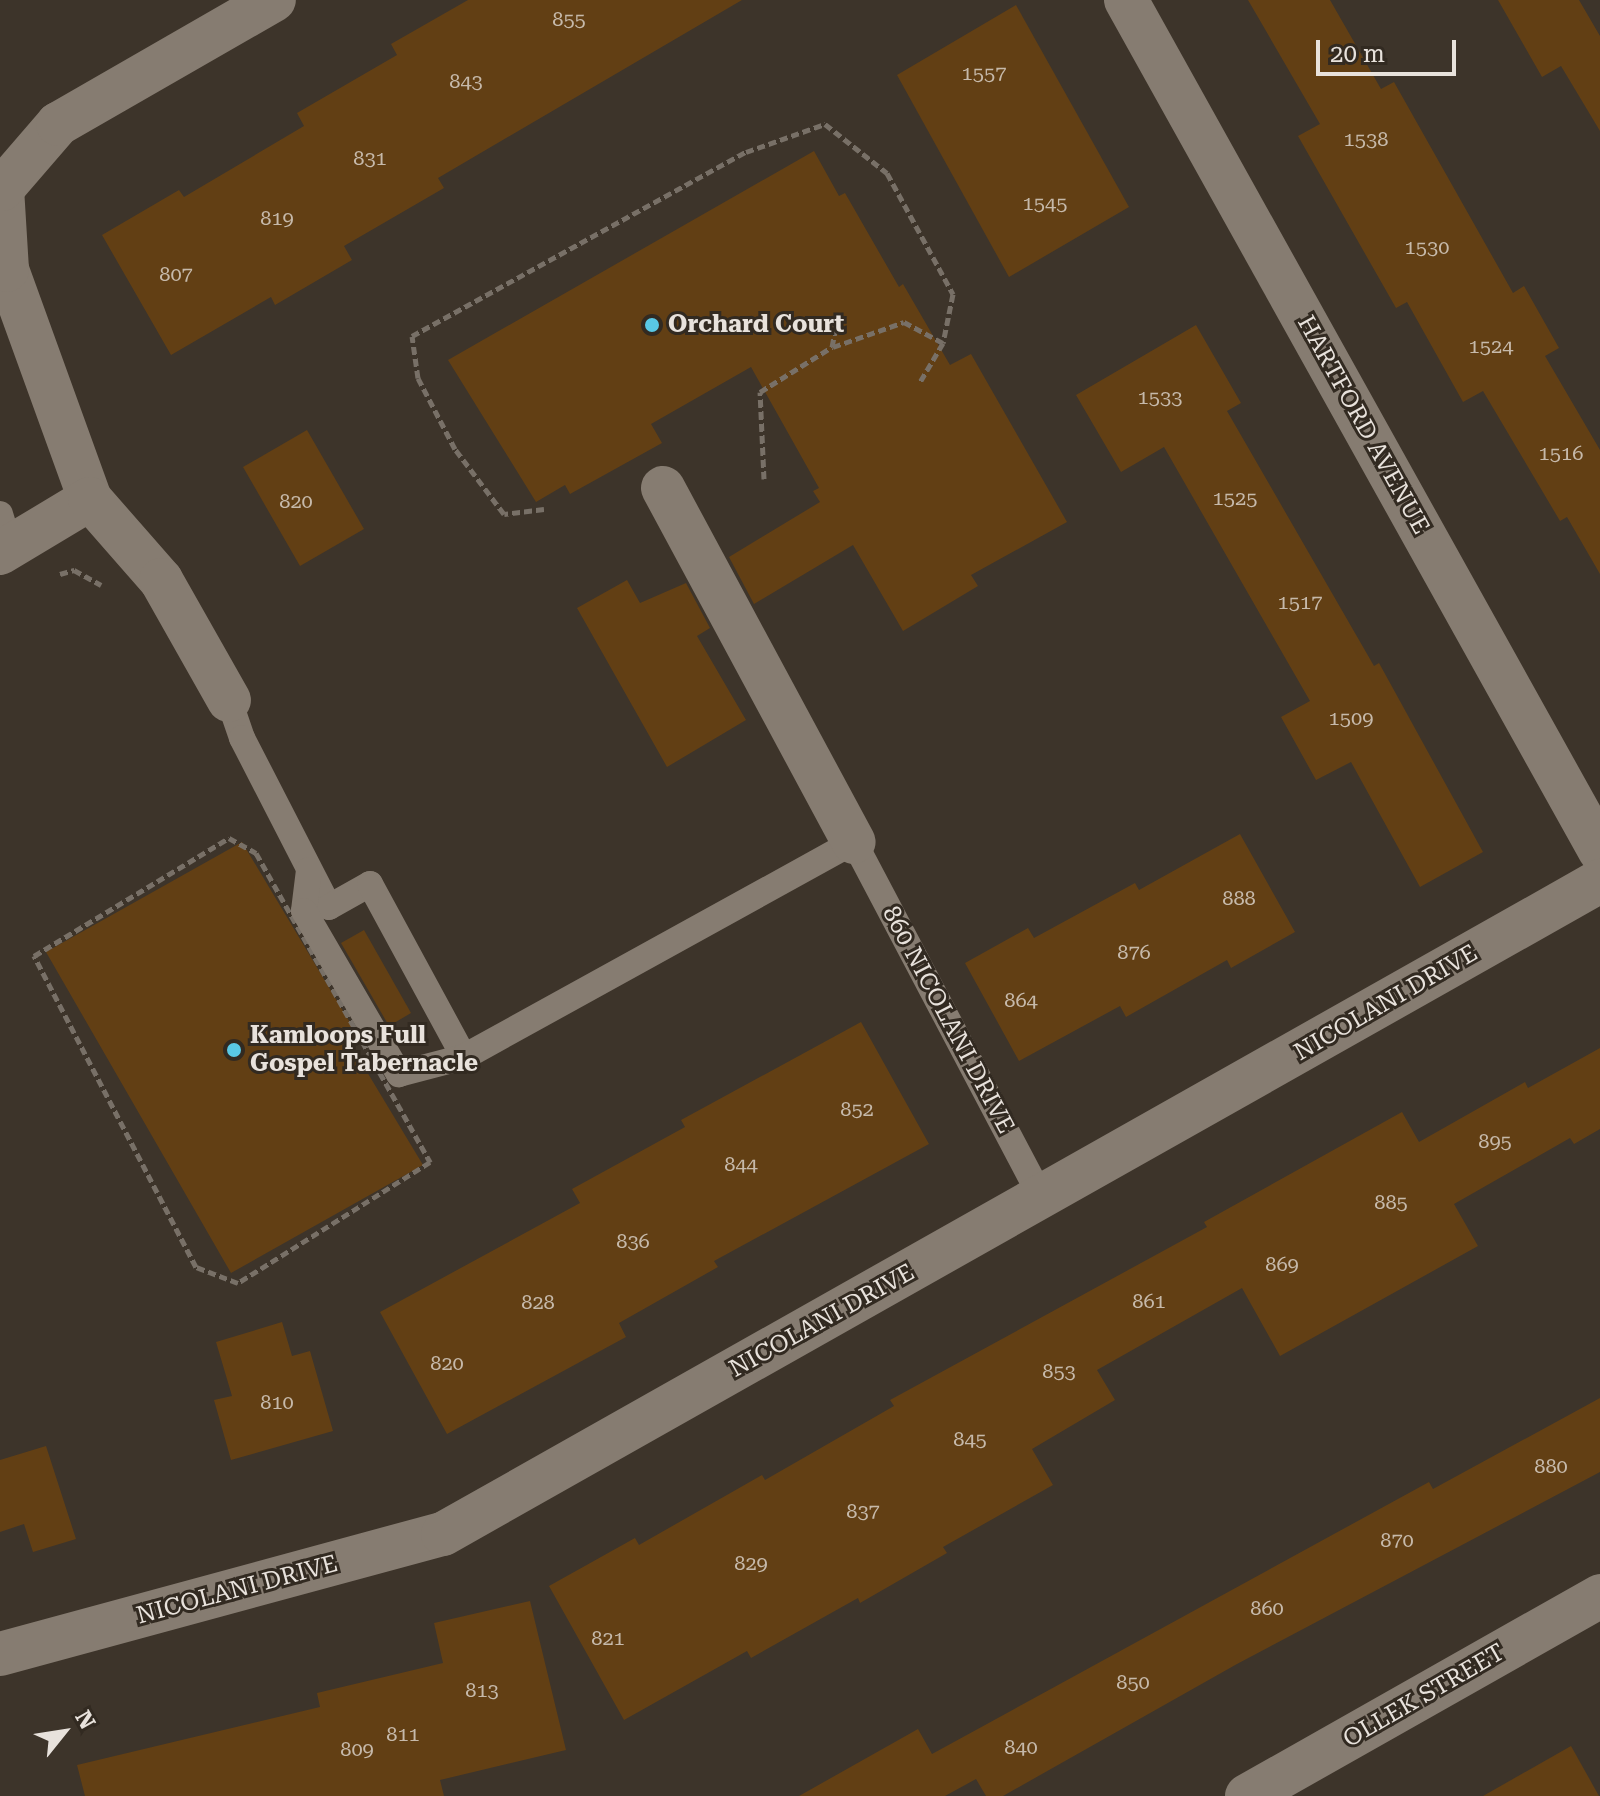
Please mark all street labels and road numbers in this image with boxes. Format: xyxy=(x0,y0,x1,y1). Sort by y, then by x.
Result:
street label: HARTFORD AVENUE xyxy=(1291,311,1435,539)
street label: 860 NICOLANI DRIVE xyxy=(876,901,1020,1139)
street label: NICOLANI DRIVE xyxy=(1289,939,1483,1067)
street label: NICOLANI DRIVE xyxy=(725,1258,919,1384)
street label: NICOLANI DRIVE xyxy=(133,1549,341,1631)
street label: OLLEK STREET xyxy=(1338,1638,1510,1754)

